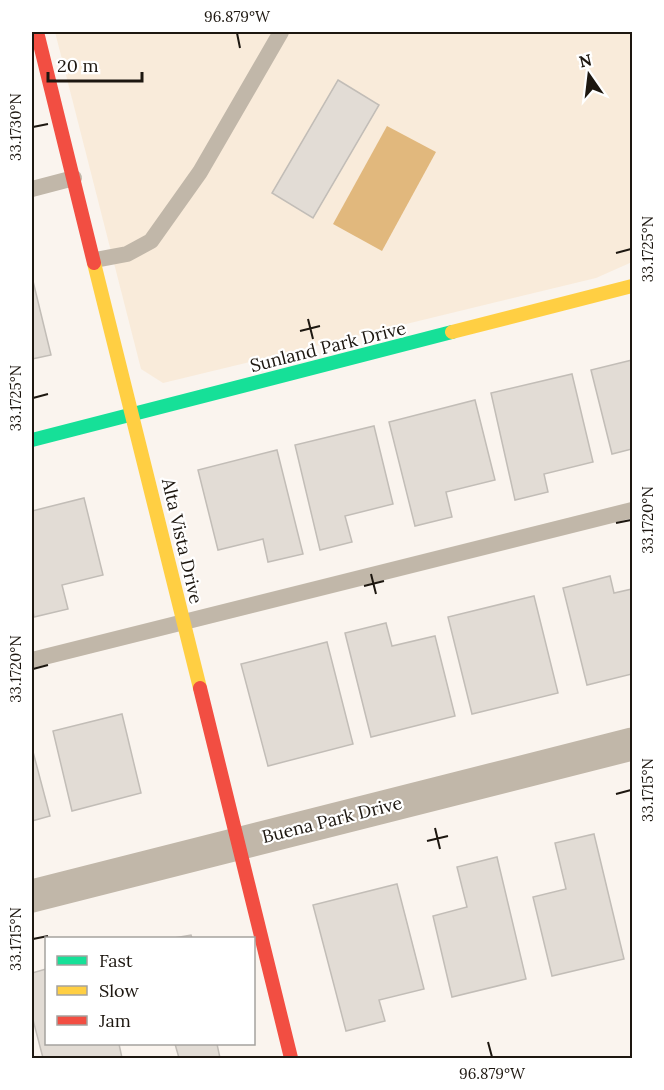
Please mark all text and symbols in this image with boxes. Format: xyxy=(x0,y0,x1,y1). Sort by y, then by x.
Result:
text: 96.879°W xyxy=(204,7,271,26)
scale bar xyxy=(48,45,142,83)
north arrow xyxy=(559,45,619,105)
text: N xyxy=(577,49,594,72)
text: 20 m xyxy=(57,54,99,77)
text: 33.1730°N xyxy=(6,93,25,161)
text: 33.1725°N xyxy=(638,216,657,282)
street label: Sunland Park Drive xyxy=(248,316,408,377)
text: 33.1725°N xyxy=(6,365,25,431)
street label: Alta Vista Drive xyxy=(157,475,208,606)
text: 33.1720°N xyxy=(638,486,657,554)
text: 33.1720°N xyxy=(6,635,25,703)
text: 33.1715°N xyxy=(638,758,657,822)
street label: Buena Park Drive xyxy=(259,791,405,848)
text: 33.1715°N xyxy=(6,907,25,971)
legend xyxy=(45,937,255,1045)
text: Fast xyxy=(99,949,133,972)
text: Slow xyxy=(99,979,139,1002)
text: Jam xyxy=(98,1009,131,1032)
text: 96.879°W xyxy=(459,1064,526,1083)

